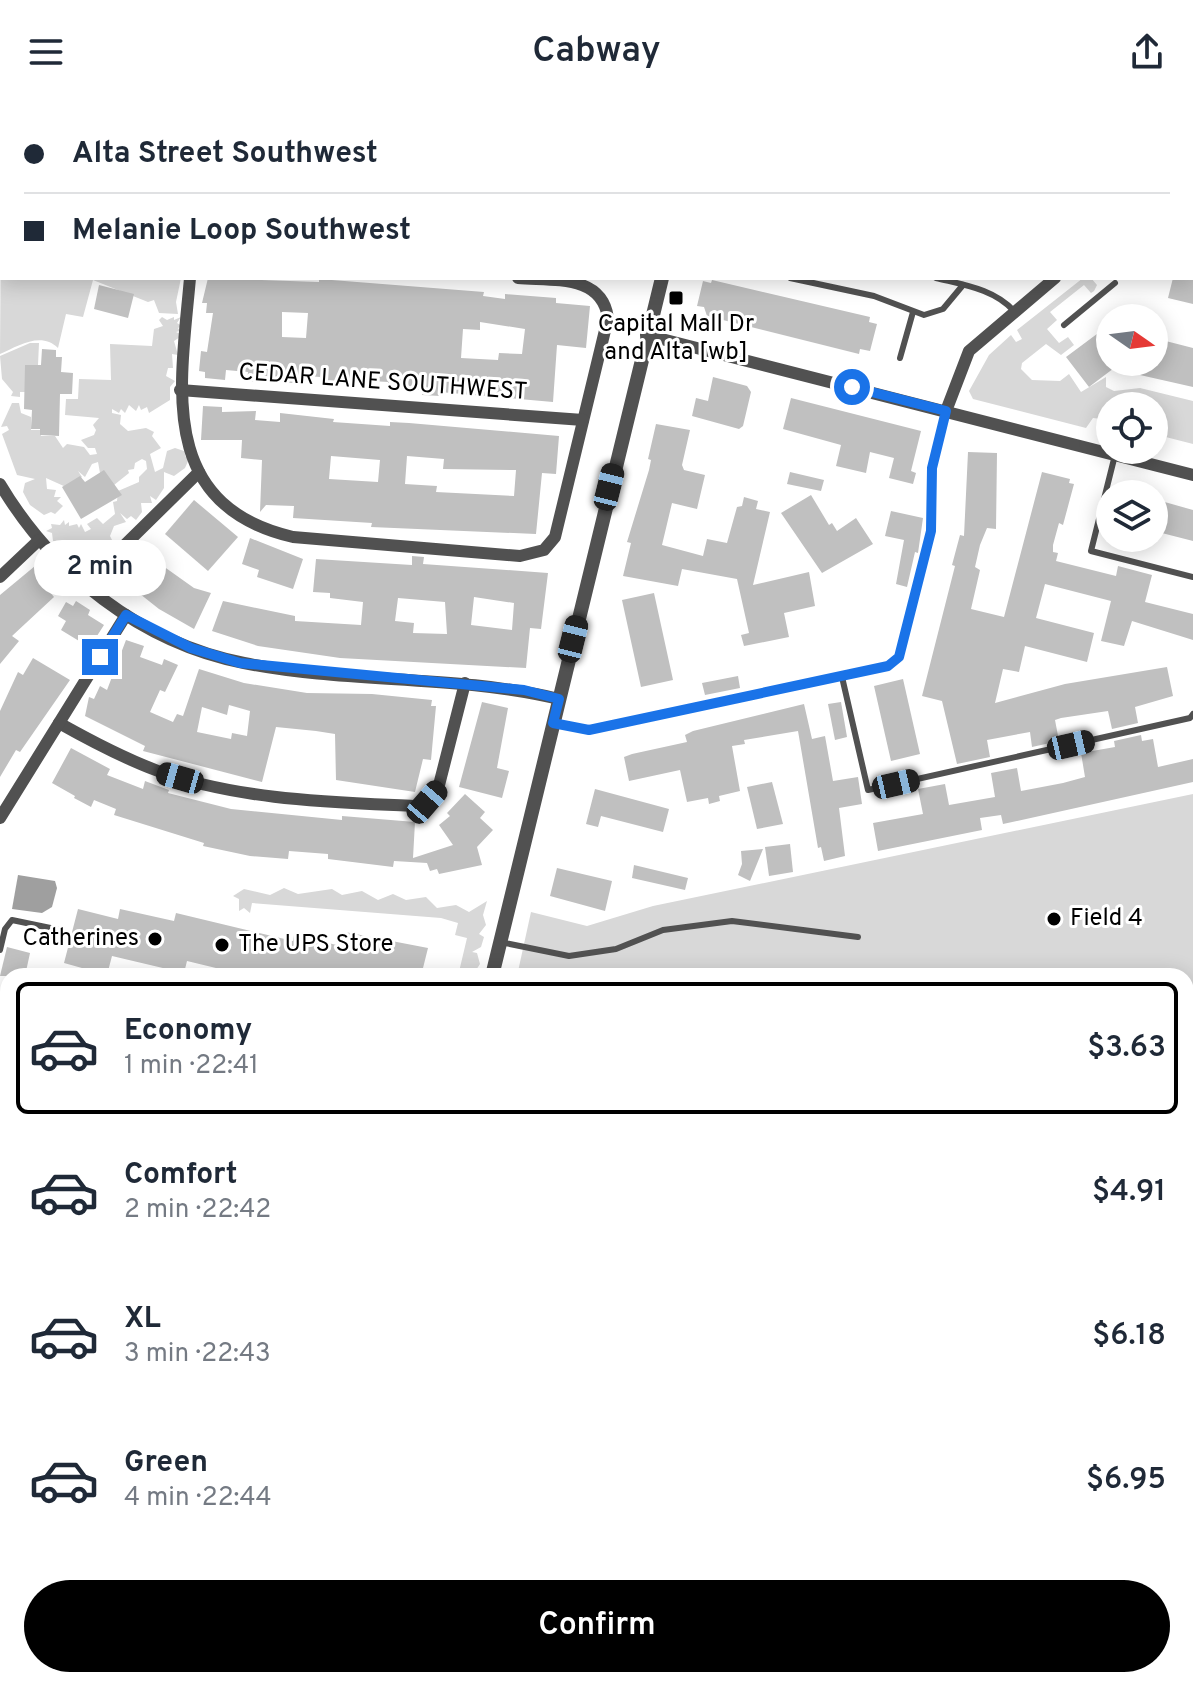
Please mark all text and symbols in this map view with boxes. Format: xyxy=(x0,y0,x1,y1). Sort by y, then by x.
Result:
text: Cabway xyxy=(532,29,661,75)
icon: menu xyxy=(24,30,68,74)
icon: share xyxy=(1125,30,1169,74)
text: Alta Street Southwest xyxy=(72,136,378,173)
text: Melanie Loop Southwest xyxy=(72,213,411,250)
marker: Capital Mall Dr and Alta [wb] xyxy=(667,289,685,307)
north arrow xyxy=(1096,304,1168,376)
map controls xyxy=(1096,304,1168,552)
place label: Capital Mall Dr and Alta [wb] xyxy=(598,310,754,368)
street label: CEDAR LANE SOUTHWEST xyxy=(237,358,529,408)
route start xyxy=(834,369,870,405)
button: locate xyxy=(1096,392,1168,464)
car xyxy=(592,461,626,513)
button: layers xyxy=(1096,480,1168,552)
callout: 2 min xyxy=(34,541,166,597)
text: 2 min xyxy=(66,551,134,584)
car xyxy=(556,613,590,665)
route end xyxy=(82,639,118,675)
car xyxy=(1045,728,1097,762)
car xyxy=(154,760,206,796)
car xyxy=(870,767,922,801)
car xyxy=(402,776,452,828)
place label: Field 4 xyxy=(1070,904,1143,934)
marker: Field 4 xyxy=(1045,910,1063,928)
place label: Catherines xyxy=(22,924,139,954)
marker: Catherines xyxy=(146,930,164,948)
place label: The UPS Store xyxy=(238,930,394,960)
marker: The UPS Store xyxy=(213,936,231,954)
icon: car xyxy=(28,1012,100,1084)
text: Economy xyxy=(124,1013,252,1050)
text: $3.63 xyxy=(1087,1030,1166,1067)
text: 1 min · 22:41 xyxy=(124,1050,259,1083)
icon: car xyxy=(28,1156,100,1228)
text: Comfort xyxy=(124,1157,237,1194)
text: $4.91 xyxy=(1092,1174,1166,1211)
text: 2 min · 22:42 xyxy=(124,1194,271,1227)
icon: car xyxy=(28,1300,100,1372)
text: XL xyxy=(124,1301,161,1338)
text: $6.18 xyxy=(1092,1318,1166,1355)
text: 3 min · 22:43 xyxy=(124,1338,271,1371)
icon: car xyxy=(28,1444,100,1516)
text: Green xyxy=(124,1445,208,1482)
text: $6.95 xyxy=(1086,1462,1166,1499)
text: 4 min · 22:44 xyxy=(124,1482,272,1515)
button: Confirm xyxy=(24,1580,1170,1672)

